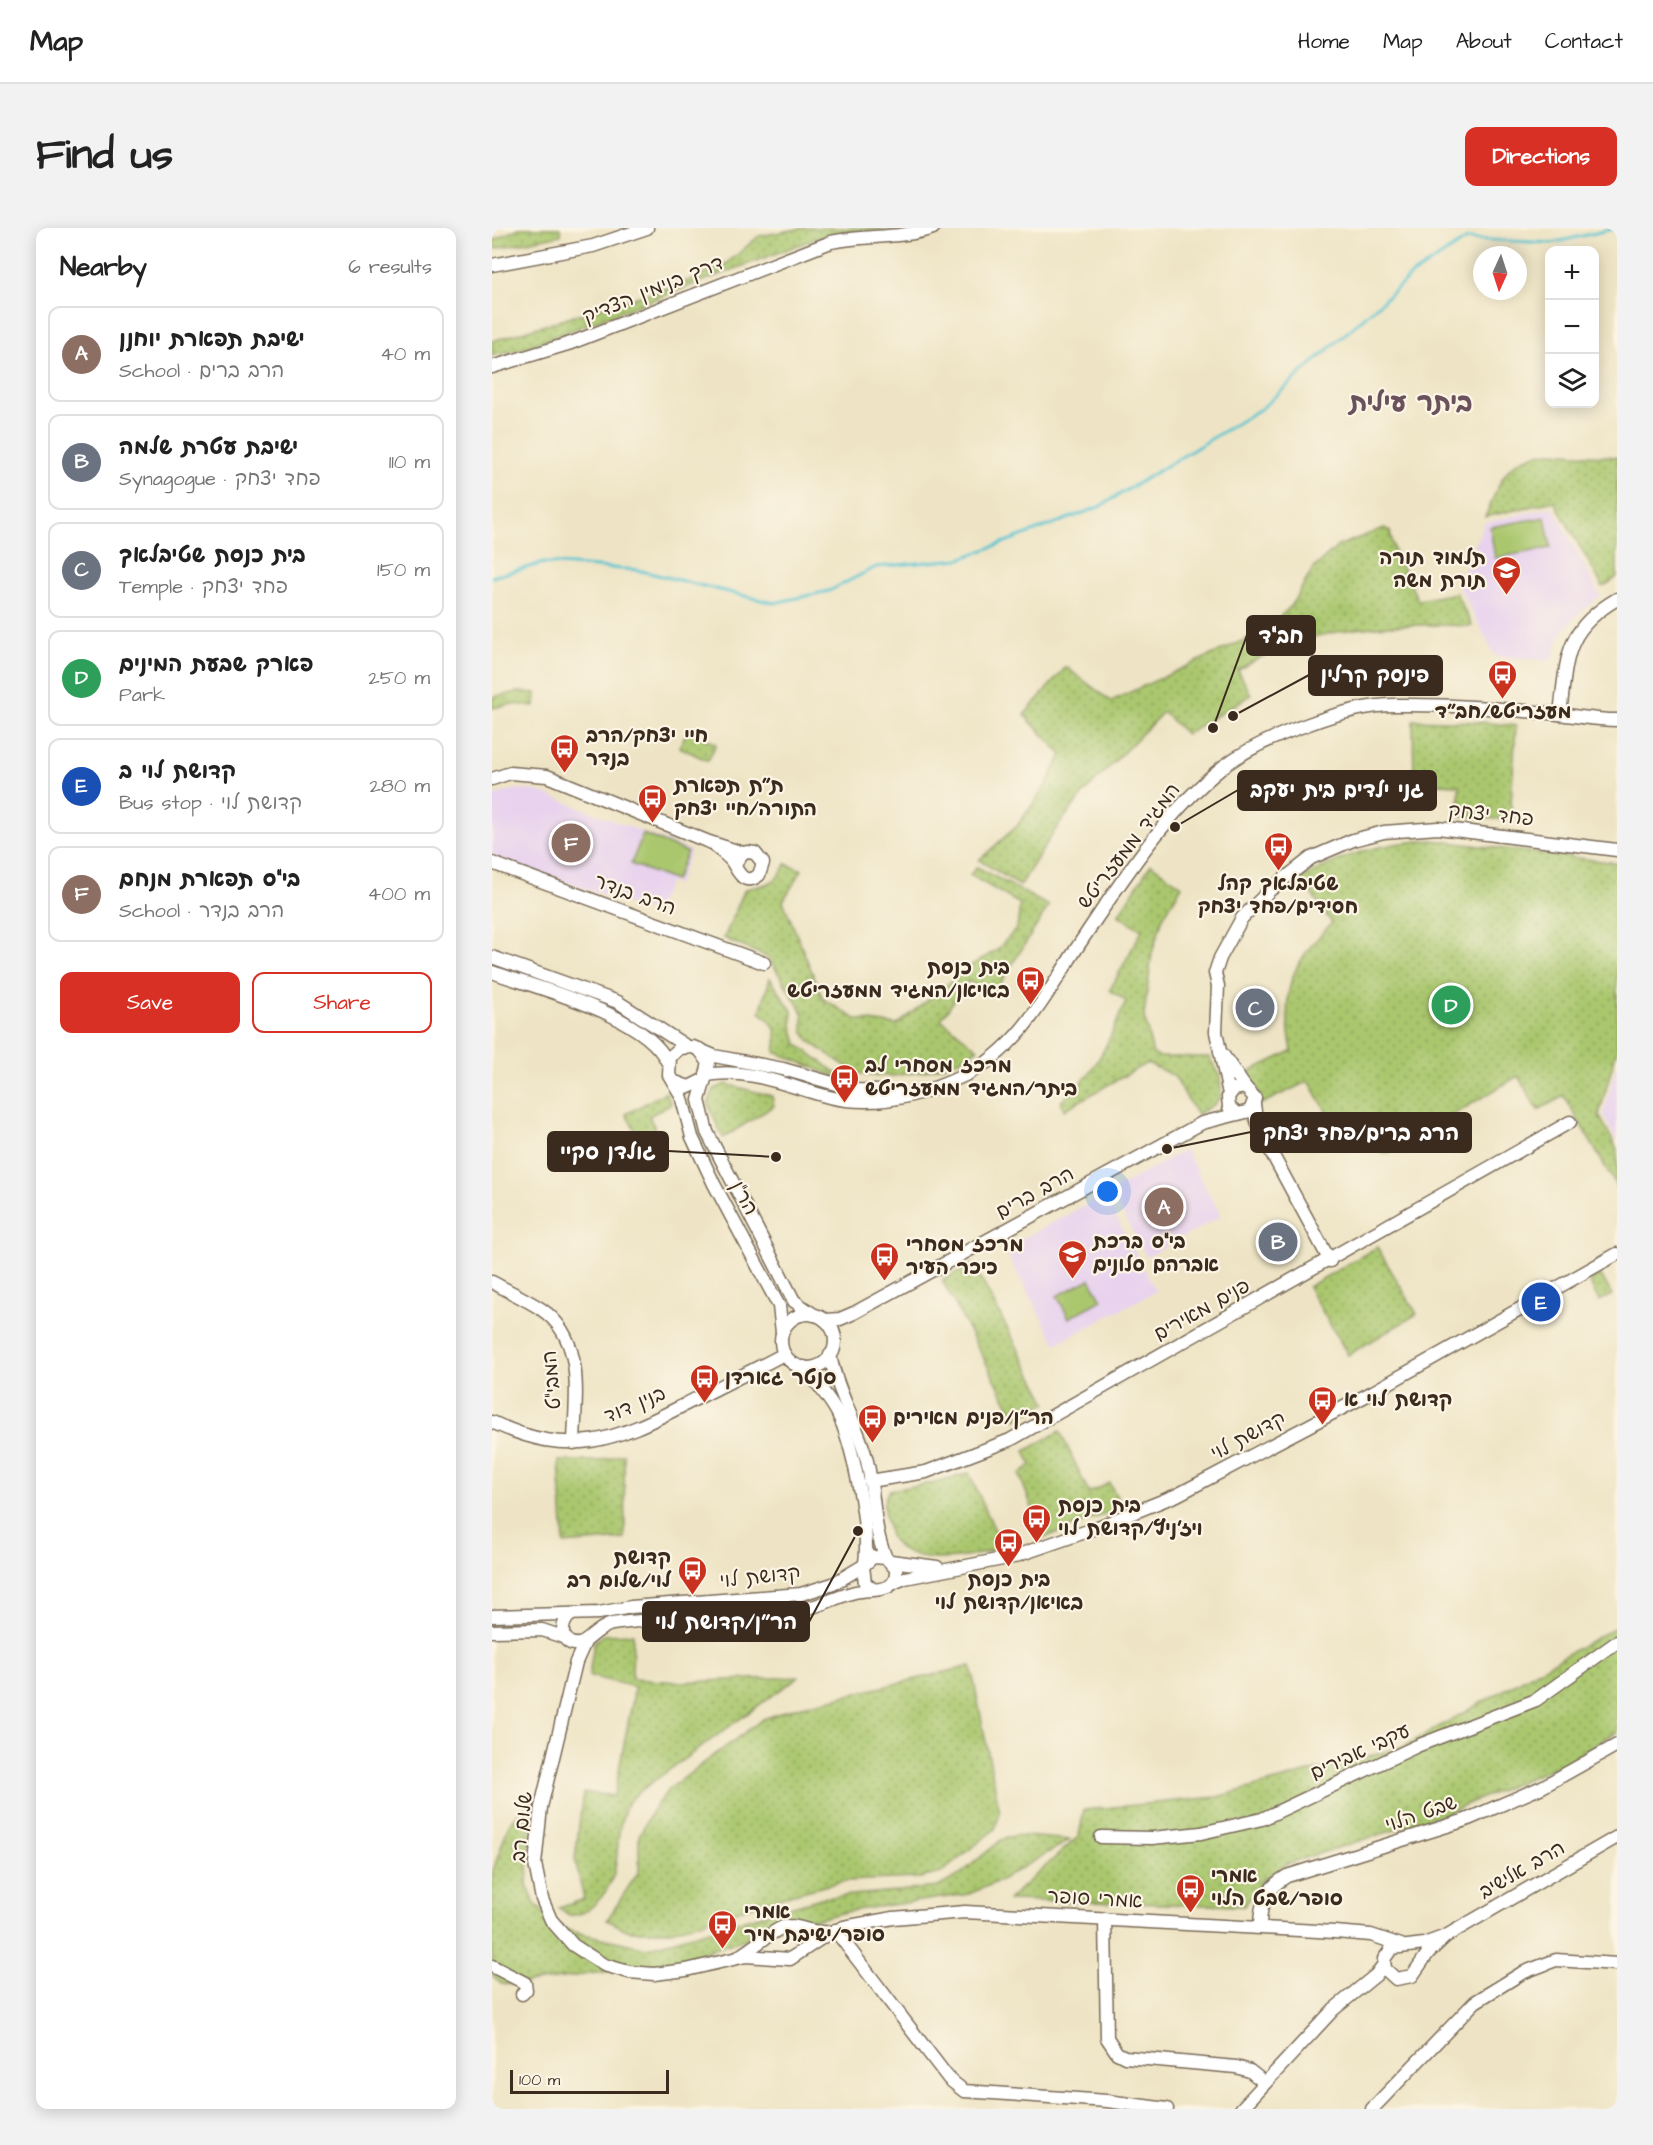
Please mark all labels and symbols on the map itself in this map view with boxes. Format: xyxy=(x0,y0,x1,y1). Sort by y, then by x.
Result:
north arrow xyxy=(1473,246,1527,300)
street label: דרך בנימין הצדיק xyxy=(578,249,728,331)
district label: ביתר עילית xyxy=(1347,385,1473,421)
place label: תלמוד תורה תורת משה xyxy=(1379,544,1486,595)
school or university icon: תלמוד תורה תורת משה xyxy=(1491,554,1523,596)
callout: חב"ד xyxy=(1247,616,1315,655)
text: חב"ד xyxy=(1259,622,1303,651)
callout: פינסק קרלין xyxy=(1309,656,1442,695)
bus stop icon: מעזריטש/חב״ד xyxy=(1487,658,1519,700)
text: פינסק קרלין xyxy=(1321,661,1429,690)
place label: מעזריטש/חב״ד xyxy=(1435,698,1571,726)
place label: חיי יצחק/הרב בנדר xyxy=(585,722,708,773)
bus stop icon: חיי יצחק/הרב בנדר xyxy=(549,732,581,774)
callout: גני ילדים בית יעקב xyxy=(1238,771,1436,810)
place label: ת״ת תפארת התורה/חיי יצחק xyxy=(672,772,817,823)
text: גני ילדים בית יעקב xyxy=(1250,776,1424,805)
street label: המגיד ממעזריטש xyxy=(1071,777,1187,915)
bus stop icon: ת״ת תפארת התורה/חיי יצחק xyxy=(637,782,669,824)
street label: פחד יצחק xyxy=(1447,797,1535,833)
pin: F xyxy=(552,820,590,866)
bus stop icon: שטיבלאך קהל חסידים/פחד יצחק xyxy=(1262,830,1294,872)
street label: הרב בנדר xyxy=(590,867,680,923)
place label: שטיבלאך קהל חסידים/פחד יצחק xyxy=(1198,870,1358,921)
place label: בית כנסת באיאן/המגיד ממעזריטש xyxy=(787,954,1010,1005)
bus stop icon: בית כנסת באיאן/המגיד ממעזריטש xyxy=(1015,964,1047,1006)
pin: D xyxy=(1432,982,1470,1028)
pin: C xyxy=(1236,986,1275,1030)
place label: מרכז מסחרי לב ביתר/המגיד ממעזריטש xyxy=(864,1052,1078,1103)
bus stop icon: מרכז מסחרי לב ביתר/המגיד ממעזריטש xyxy=(828,1062,860,1104)
callout: הרב ברים/פחד יצחק xyxy=(1251,1113,1471,1152)
text: הרב ברים/פחד יצחק xyxy=(1263,1119,1459,1148)
callout: גולדן סקיי xyxy=(548,1132,668,1171)
text: גולדן סקיי xyxy=(560,1138,656,1167)
street label: הרב ברים xyxy=(991,1160,1079,1226)
street label: הר"ן xyxy=(723,1176,765,1220)
your location xyxy=(1093,1177,1122,1206)
pin: A xyxy=(1144,1184,1184,1230)
pin: B xyxy=(1258,1220,1298,1264)
place label: בי"ס ברכת אברהם סלונים xyxy=(1091,1228,1219,1279)
place label: מרכז מסחרי כיכר העיר xyxy=(906,1231,1023,1282)
school or university icon: בי"ס ברכת אברהם סלונים xyxy=(1056,1238,1088,1280)
bus stop icon: מרכז מסחרי כיכר העיר xyxy=(869,1240,901,1282)
street label: פנים מאירים xyxy=(1149,1272,1255,1348)
pin: E xyxy=(1522,1280,1560,1324)
street label: המבי"ט xyxy=(535,1349,569,1411)
bus stop icon: סנטר גארדן xyxy=(688,1362,720,1404)
place label: סנטר גארדן xyxy=(725,1364,836,1392)
street label: בנין דוד xyxy=(600,1380,670,1430)
bus stop icon: קדושת לוי א xyxy=(1307,1384,1339,1426)
place label: קדושת לוי א xyxy=(1344,1386,1452,1414)
bus stop icon: הר״ן/פנים מאירים xyxy=(856,1402,888,1444)
place label: הר״ן/פנים מאירים xyxy=(893,1404,1054,1432)
street label: קדושת לוי xyxy=(1206,1405,1290,1467)
place label: בית כנסת ויז׳ניץ/קדושת לוי xyxy=(1058,1492,1203,1543)
bus stop icon: בית כנסת ויז׳ניץ/קדושת לוי xyxy=(1021,1502,1053,1544)
bus stop icon: בית כנסת באיאן/קדושת לוי xyxy=(993,1526,1025,1568)
place label: קדושת לוי/שלום רב xyxy=(566,1544,672,1595)
bus stop icon: קדושת לוי/שלום רב xyxy=(676,1554,708,1596)
street label: קדושת לוי xyxy=(718,1559,802,1595)
place label: בית כנסת באיאן/קדושת לוי xyxy=(935,1566,1083,1617)
callout: הר״ן/קדושת לוי xyxy=(643,1602,809,1641)
text: הר״ן/קדושת לוי xyxy=(655,1608,797,1637)
street label: עקבי אבירים xyxy=(1306,1716,1415,1787)
street label: שבט הלוי xyxy=(1381,1789,1461,1839)
street label: שלום רב xyxy=(504,1790,540,1864)
street label: הרב אלישיב xyxy=(1474,1834,1570,1906)
place label: אמרי סופר/שבט הלוי xyxy=(1211,1862,1343,1913)
bus stop icon: אמרי סופר/שבט הלוי xyxy=(1174,1872,1206,1914)
street label: אמרי סופר xyxy=(1047,1883,1143,1915)
place label: אמרי סופר/ישיבת מיר xyxy=(744,1898,885,1949)
bus stop icon: אמרי סופר/ישיבת מיר xyxy=(707,1908,739,1950)
scale bar xyxy=(510,2067,669,2094)

